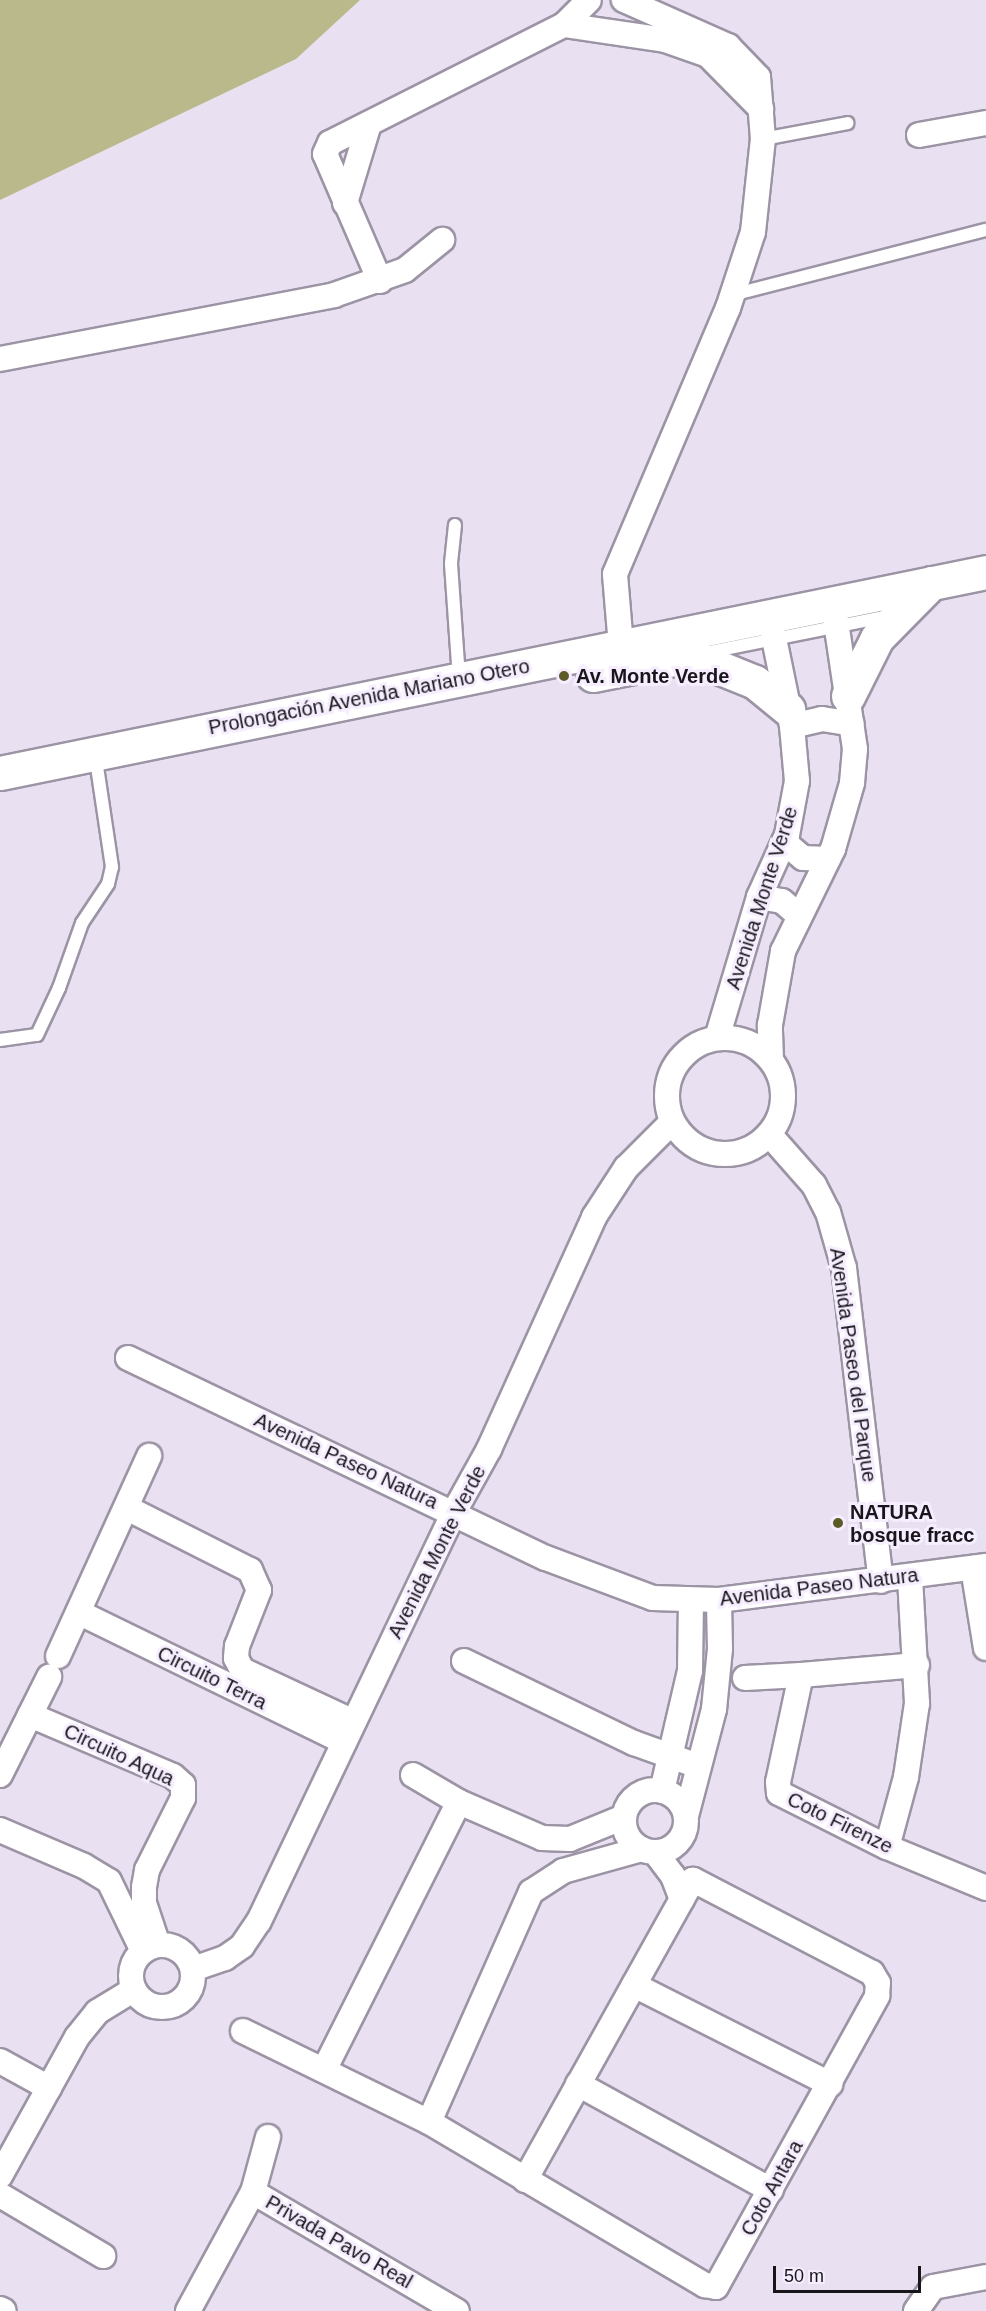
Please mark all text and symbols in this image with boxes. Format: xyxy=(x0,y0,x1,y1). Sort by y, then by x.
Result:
street label: Prolongación Avenida Mariano Otero xyxy=(206,654,532,740)
place label: Av. Monte Verde xyxy=(576,664,729,688)
marker: Av. Monte Verde xyxy=(557,669,571,683)
street label: Avenida Monte Verde xyxy=(721,804,803,992)
street label: Avenida Paseo del Parque xyxy=(825,1246,881,1484)
street label: Avenida Paseo Natura xyxy=(250,1408,442,1514)
street label: Avenida Monte Verde xyxy=(383,1462,491,1642)
place label: NATURA bosque fracc xyxy=(850,1500,974,1547)
marker: NATURA bosque fracc xyxy=(831,1516,845,1530)
street label: Avenida Paseo Natura xyxy=(718,1563,920,1611)
street label: Circuito Terra xyxy=(153,1641,271,1715)
street label: Circuito Aqua xyxy=(60,1719,178,1791)
street label: Coto Firenze xyxy=(783,1787,897,1859)
street label: Coto Antara xyxy=(736,2136,808,2240)
street label: Privada Pavo Real xyxy=(261,2190,417,2294)
scale bar xyxy=(776,2254,924,2292)
text: 50 m xyxy=(784,2266,824,2286)

